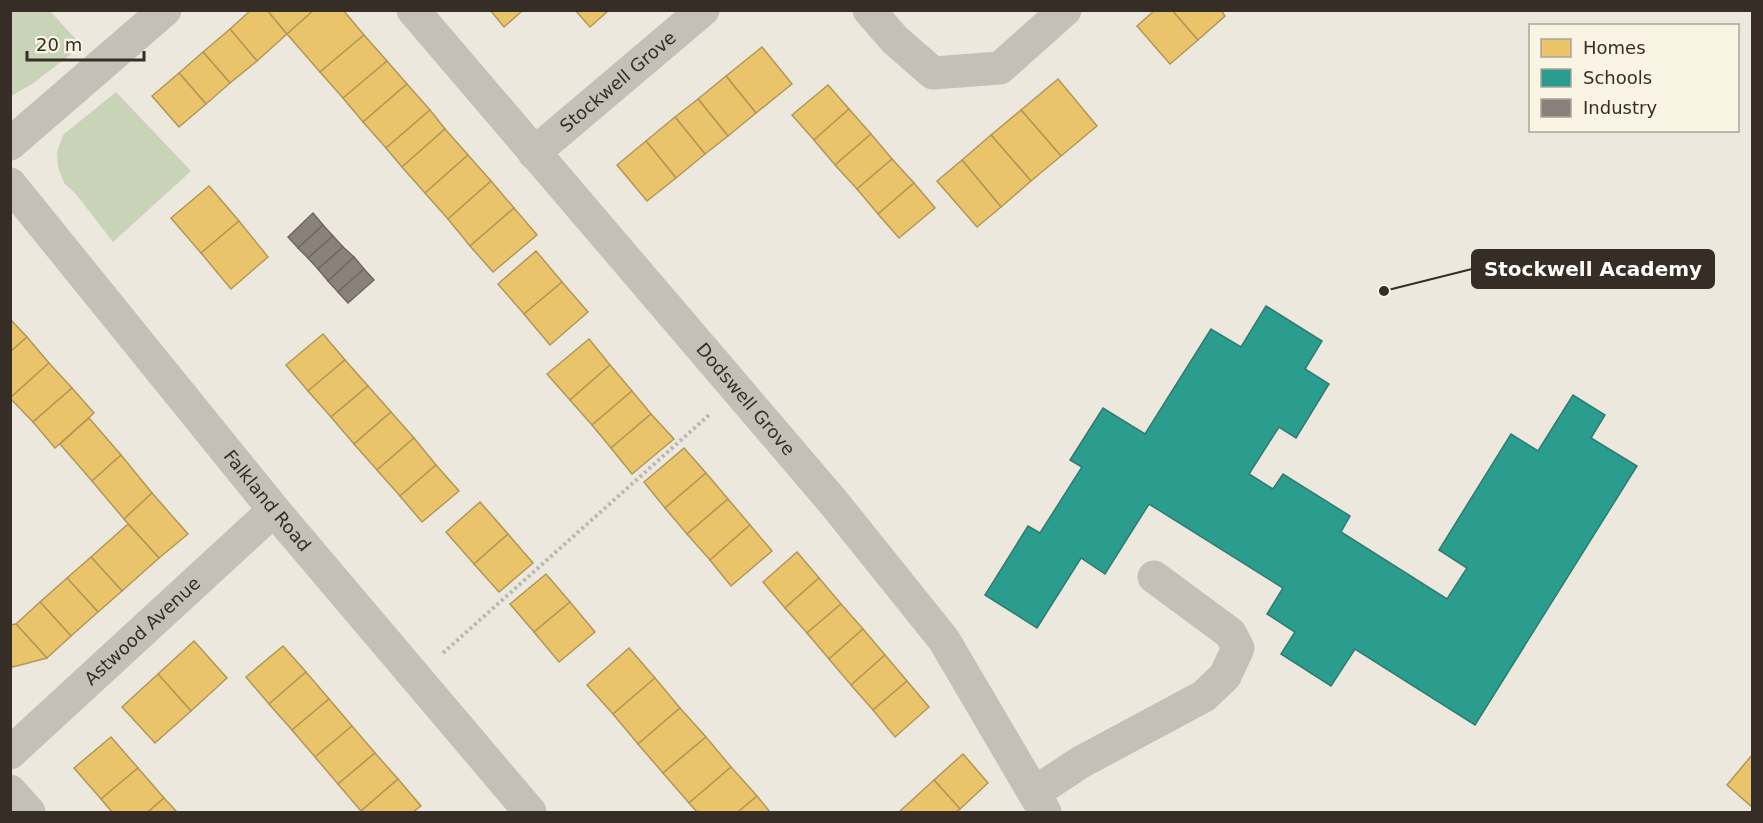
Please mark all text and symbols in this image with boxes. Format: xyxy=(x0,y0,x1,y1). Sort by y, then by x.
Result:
scale bar xyxy=(27,24,144,62)
legend xyxy=(1529,24,1739,132)
street label: Stockwell Grove xyxy=(555,27,680,136)
text: 20 m xyxy=(36,34,82,55)
text: Homes xyxy=(1583,37,1646,58)
text: Schools xyxy=(1583,67,1652,88)
text: Industry xyxy=(1583,97,1657,118)
callout: Stockwell Academy xyxy=(1472,250,1714,288)
text: Stockwell Academy xyxy=(1484,257,1702,281)
street label: Dodswell Grove xyxy=(692,339,800,459)
street label: Falkland Road xyxy=(220,446,315,555)
street label: Astwood Avenue xyxy=(80,572,204,689)

